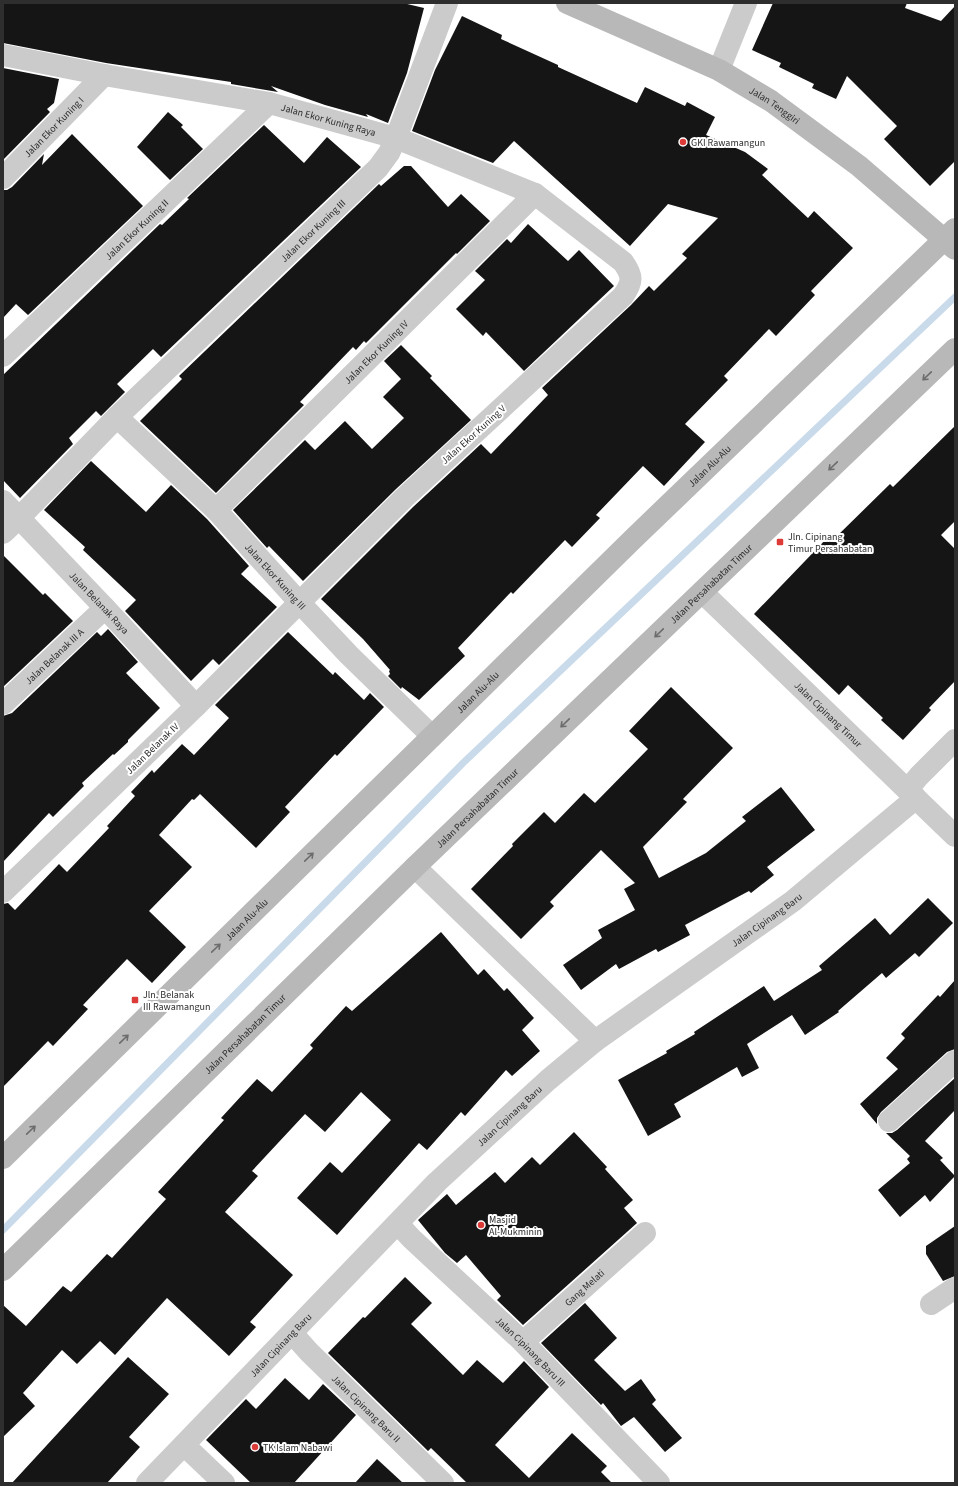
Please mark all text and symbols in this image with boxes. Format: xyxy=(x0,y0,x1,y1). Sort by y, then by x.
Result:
street label: Jalan Tenggiri xyxy=(746,84,802,128)
street label: Jalan Ekor Kuning I xyxy=(21,94,87,161)
street label: Jalan Ekor Kuning Raya xyxy=(279,101,377,140)
place label: GKI Rawamangun xyxy=(691,136,765,150)
marker: GKI Rawamangun xyxy=(678,137,688,147)
street label: Jalan Ekor Kuning II xyxy=(102,196,172,264)
street label: Jalan Ekor Kuning III xyxy=(278,197,349,266)
street label: Jalan Ekor Kuning IV xyxy=(341,317,412,387)
one-way arrow xyxy=(922,371,932,381)
street label: Jalan Ekor Kuning V xyxy=(438,401,510,468)
street label: Jalan Alu-Alu xyxy=(685,442,735,490)
one-way arrow xyxy=(828,461,838,471)
place label: Jln. Cipinang Timur Persahabatan xyxy=(788,530,873,556)
marker: Jln. Cipinang Timur Persahabatan xyxy=(775,537,785,547)
street label: Jalan Ekor Kuning III xyxy=(241,540,309,613)
street label: Jalan Persahabatan Timur xyxy=(667,541,756,627)
street label: Jalan Belanak Raya xyxy=(66,569,132,637)
street label: Jalan Belanak III A xyxy=(22,625,88,688)
one-way arrow xyxy=(654,629,664,638)
street label: Jalan Alu-Alu xyxy=(454,668,503,717)
street label: Jalan Cipinang Timur xyxy=(791,679,865,751)
one-way arrow xyxy=(560,718,570,728)
street label: Jalan Belanak IV xyxy=(123,719,183,778)
street label: Jalan Persahabatan Timur xyxy=(433,765,522,851)
one-way arrow xyxy=(304,852,314,862)
street label: Jalan Cipinang Baru xyxy=(729,890,806,950)
street label: Jalan Alu-Alu xyxy=(222,895,271,944)
one-way arrow xyxy=(211,943,221,953)
place label: Jln. Belanak III Rawamangun xyxy=(143,988,210,1014)
street label: Jalan Persahabatan Timur xyxy=(201,991,290,1078)
marker: Jln. Belanak III Rawamangun xyxy=(130,995,140,1005)
one-way arrow xyxy=(119,1034,129,1044)
street label: Jalan Cipinang Baru xyxy=(474,1083,546,1150)
one-way arrow xyxy=(26,1126,36,1135)
place label: Masjid Al-Mukminin xyxy=(489,1213,542,1239)
marker: Masjid Al-Mukminin xyxy=(476,1220,486,1230)
street label: Gang Melati xyxy=(562,1266,608,1310)
street label: Jalan Cipinang Baru xyxy=(247,1310,315,1381)
street label: Jalan Cipinang Baru III xyxy=(492,1314,568,1390)
street label: Jalan Cipinang Baru II xyxy=(328,1372,403,1446)
place label: TK Islam Nabawi xyxy=(263,1441,332,1455)
marker: TK Islam Nabawi xyxy=(250,1442,260,1452)

